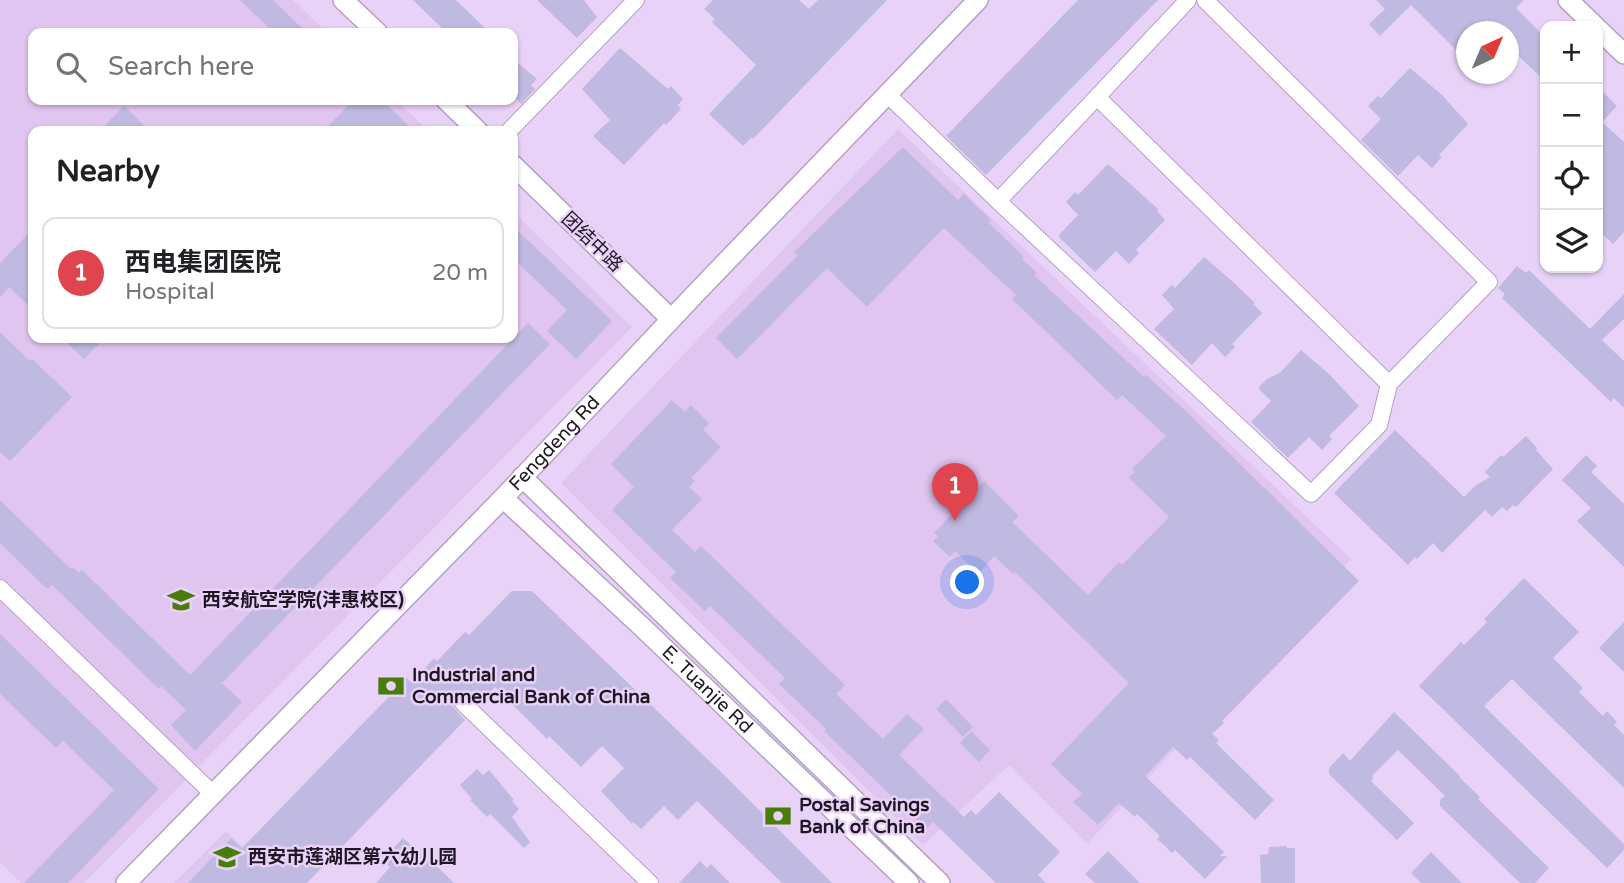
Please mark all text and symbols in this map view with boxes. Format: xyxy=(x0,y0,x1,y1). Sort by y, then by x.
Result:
north arrow xyxy=(1456,21,1519,84)
map controls xyxy=(1540,21,1603,273)
button: + xyxy=(1540,21,1603,84)
search box xyxy=(28,28,518,105)
icon: search xyxy=(52,48,90,86)
text: Search here xyxy=(108,51,254,82)
button: − xyxy=(1540,84,1603,147)
button: locate xyxy=(1540,147,1603,210)
text: Nearby xyxy=(56,153,160,190)
street label: 团结中路 xyxy=(557,208,627,276)
button: layers xyxy=(1540,210,1603,273)
text: 西电集团医院 xyxy=(125,247,281,278)
text: 1 xyxy=(74,259,88,287)
text: 20 m xyxy=(432,259,488,287)
text: Hospital xyxy=(125,278,215,306)
street label: Fengdeng Rd xyxy=(505,391,604,495)
pin: 1 xyxy=(932,463,978,521)
your location xyxy=(950,565,984,599)
school or university icon: 西安航空学院(沣惠校区) xyxy=(166,585,196,615)
place label: 西安航空学院(沣惠校区) xyxy=(202,589,404,611)
street label: E. Tuanjie Rd xyxy=(657,641,757,738)
place label: Industrial and Commercial Bank of China xyxy=(412,664,650,708)
bank icon: Industrial and Commercial Bank of China xyxy=(376,671,406,701)
place label: Postal Savings Bank of China xyxy=(799,794,929,838)
bank icon: Postal Savings Bank of China xyxy=(763,801,793,831)
school or university icon: 西安市莲湖区第六幼儿园 xyxy=(212,842,242,872)
place label: 西安市莲湖区第六幼儿园 xyxy=(248,846,457,868)

